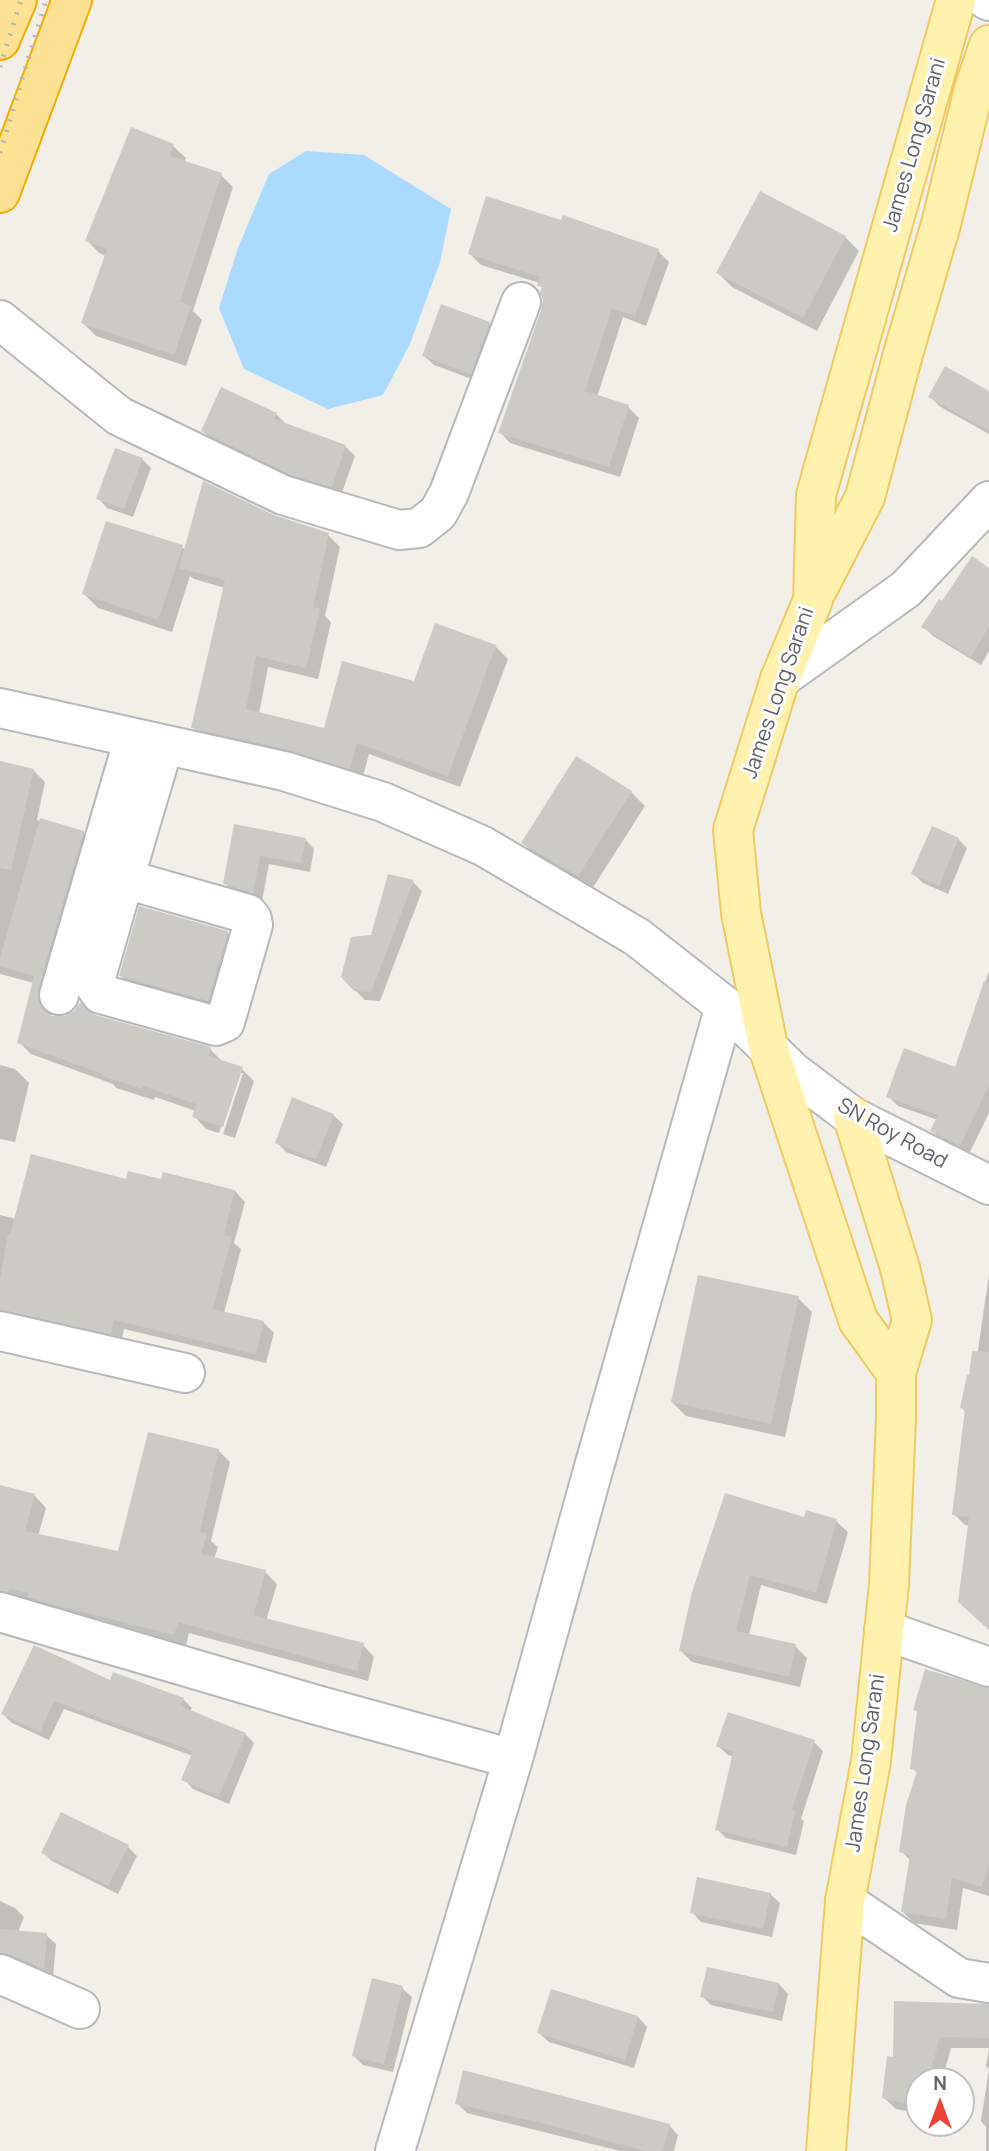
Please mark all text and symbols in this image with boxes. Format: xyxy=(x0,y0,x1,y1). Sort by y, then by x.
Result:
street label: James Long Sarani xyxy=(878,55,952,235)
street label: James Long Sarani xyxy=(738,604,820,782)
street label: SN Roy Road xyxy=(833,1093,951,1175)
street label: James Long Sarani xyxy=(841,1672,891,1854)
north arrow xyxy=(905,2067,975,2137)
text: N xyxy=(933,2070,947,2096)

